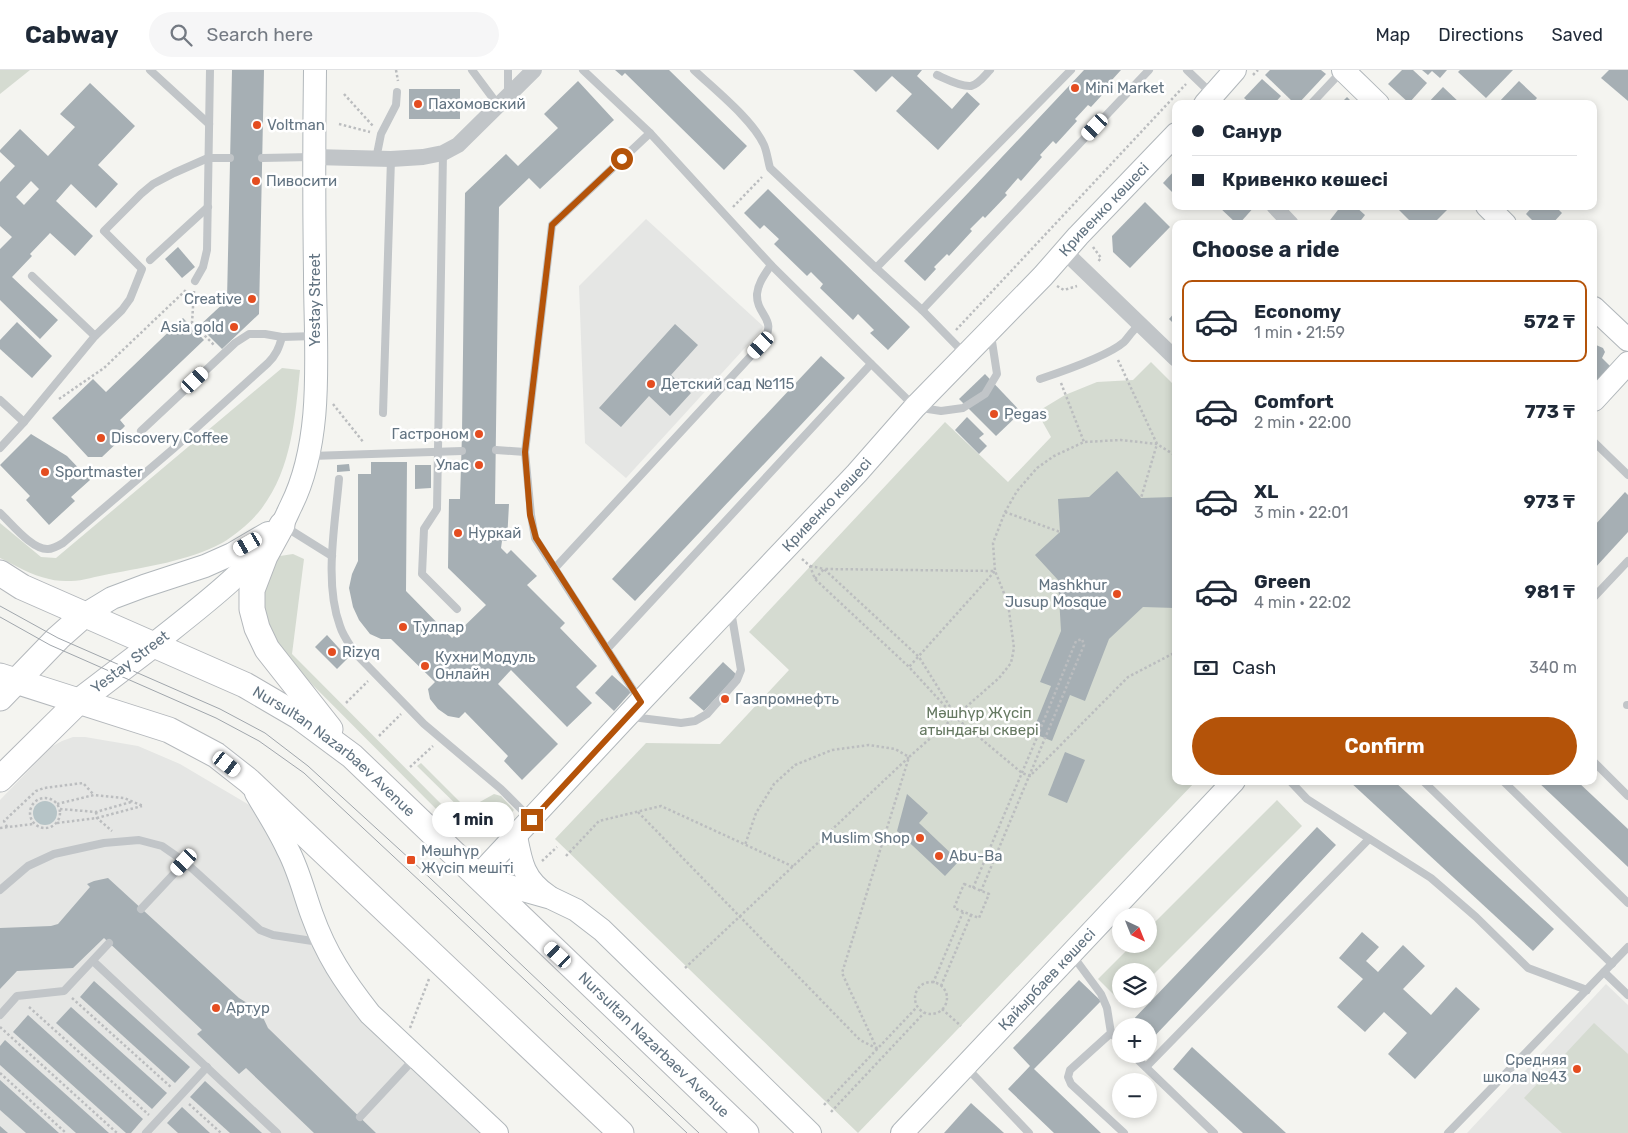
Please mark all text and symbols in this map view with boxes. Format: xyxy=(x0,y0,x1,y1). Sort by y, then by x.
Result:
search box xyxy=(149,12,499,57)
text: Cabway xyxy=(25,21,119,49)
icon: search xyxy=(167,21,195,49)
text: Search here xyxy=(207,23,313,46)
text: Map xyxy=(1375,24,1410,46)
text: Directions xyxy=(1438,24,1524,46)
text: Saved xyxy=(1552,24,1603,46)
place label: Mini Market xyxy=(1085,79,1165,97)
marker: Mini Market xyxy=(1069,82,1081,94)
place label: Пахомовский xyxy=(428,95,526,113)
marker: Пахомовский xyxy=(412,98,424,110)
car xyxy=(1079,111,1110,143)
place label: Voltman xyxy=(267,116,325,134)
marker: Voltman xyxy=(251,119,263,131)
text: Санур xyxy=(1222,120,1282,143)
route start xyxy=(611,148,633,170)
street label: Кривенко көшесі xyxy=(1055,159,1153,260)
text: Кривенко көшесі xyxy=(1222,168,1388,191)
place label: Пивосити xyxy=(266,172,337,190)
marker: Пивосити xyxy=(250,175,262,187)
text: Choose a ride xyxy=(1192,236,1339,263)
street label: Yestay Street xyxy=(306,253,324,347)
place label: Creative xyxy=(184,290,242,308)
marker: Creative xyxy=(246,293,258,305)
icon: car xyxy=(1194,299,1239,344)
text: Economy xyxy=(1254,300,1341,323)
text: 572 ₸ xyxy=(1523,310,1575,333)
place label: Asia gold xyxy=(161,318,224,336)
marker: Asia gold xyxy=(228,321,240,333)
text: 1 min · 21:59 xyxy=(1254,323,1345,342)
car xyxy=(745,329,776,361)
car xyxy=(178,364,211,396)
place label: Детский сад №115 xyxy=(661,375,794,393)
marker: Детский сад №115 xyxy=(645,378,657,390)
icon: car xyxy=(1194,389,1239,434)
text: Comfort xyxy=(1254,390,1334,413)
text: 773 ₸ xyxy=(1525,400,1575,423)
place label: Pegas xyxy=(1004,405,1047,423)
marker: Pegas xyxy=(988,408,1000,420)
text: 2 min · 22:00 xyxy=(1254,413,1351,432)
place label: Гастроном xyxy=(391,425,469,443)
marker: Гастроном xyxy=(473,428,485,440)
place label: Discovery Coffee xyxy=(111,429,228,447)
marker: Discovery Coffee xyxy=(95,432,107,444)
street label: Кривенко көшесі xyxy=(778,454,875,555)
place label: Улас xyxy=(436,456,469,474)
marker: Улас xyxy=(473,459,485,471)
place label: Sportmaster xyxy=(55,463,143,481)
marker: Sportmaster xyxy=(39,466,51,478)
icon: car xyxy=(1194,479,1239,524)
text: XL xyxy=(1254,480,1278,503)
text: 973 ₸ xyxy=(1523,490,1575,513)
text: 3 min · 22:01 xyxy=(1254,503,1348,522)
place label: Нуркай xyxy=(468,524,521,542)
marker: Нуркай xyxy=(452,527,464,539)
car xyxy=(231,530,264,558)
icon: car xyxy=(1194,569,1239,614)
text: Green xyxy=(1254,570,1311,593)
place label: Mashkhur Jusup Mosque xyxy=(1005,576,1107,611)
text: 981 ₸ xyxy=(1524,580,1575,603)
marker: Mashkhur Jusup Mosque xyxy=(1111,588,1123,600)
text: 4 min · 22:02 xyxy=(1254,593,1351,612)
place label: Тулпар xyxy=(413,618,464,636)
marker: Тулпар xyxy=(397,621,409,633)
street label: Yestay Street xyxy=(87,627,173,697)
place label: Rizyq xyxy=(342,643,380,661)
marker: Rizyq xyxy=(326,646,338,658)
place label: Кухни Модуль Онлайн xyxy=(435,648,536,683)
icon: cash xyxy=(1192,654,1220,682)
text: Cash xyxy=(1232,656,1276,679)
text: 340 m xyxy=(1529,658,1577,677)
marker: Кухни Модуль Онлайн xyxy=(419,660,431,672)
street label: Nursultan Nazarbaev Avenue xyxy=(249,682,419,820)
place label: Газпромнефть xyxy=(735,690,839,708)
marker: Газпромнефть xyxy=(719,693,731,705)
park label: Мәшһүр Жүсіп атындағы сквері xyxy=(919,704,1039,739)
button: Confirm xyxy=(1192,717,1577,775)
car xyxy=(210,749,243,779)
callout: 1 min xyxy=(432,802,514,838)
route end xyxy=(521,809,543,831)
text: 1 min xyxy=(453,810,493,829)
place label: Muslim Shop xyxy=(821,829,910,847)
marker: Muslim Shop xyxy=(914,832,926,844)
place label: Мәшһүр Жүсіп мешіті xyxy=(421,842,514,877)
car xyxy=(168,846,199,878)
place label: Abu-Ba xyxy=(949,847,1002,865)
marker: Abu-Ba xyxy=(933,850,945,862)
marker: Мәшһүр Жүсіп мешіті xyxy=(405,854,417,866)
north arrow xyxy=(1112,908,1158,952)
map controls xyxy=(1112,908,1157,1118)
street label: Қайырбаев көшесі xyxy=(994,925,1099,1034)
car xyxy=(541,939,574,971)
button: layers xyxy=(1112,963,1157,1008)
street label: Nursultan Nazarbaev Avenue xyxy=(575,968,733,1121)
place label: Артур xyxy=(226,999,270,1017)
marker: Артур xyxy=(210,1002,222,1014)
button: + xyxy=(1112,1018,1157,1063)
place label: Средняя школа №43 xyxy=(1483,1051,1567,1086)
marker: Средняя школа №43 xyxy=(1571,1063,1583,1075)
button: − xyxy=(1112,1073,1157,1118)

